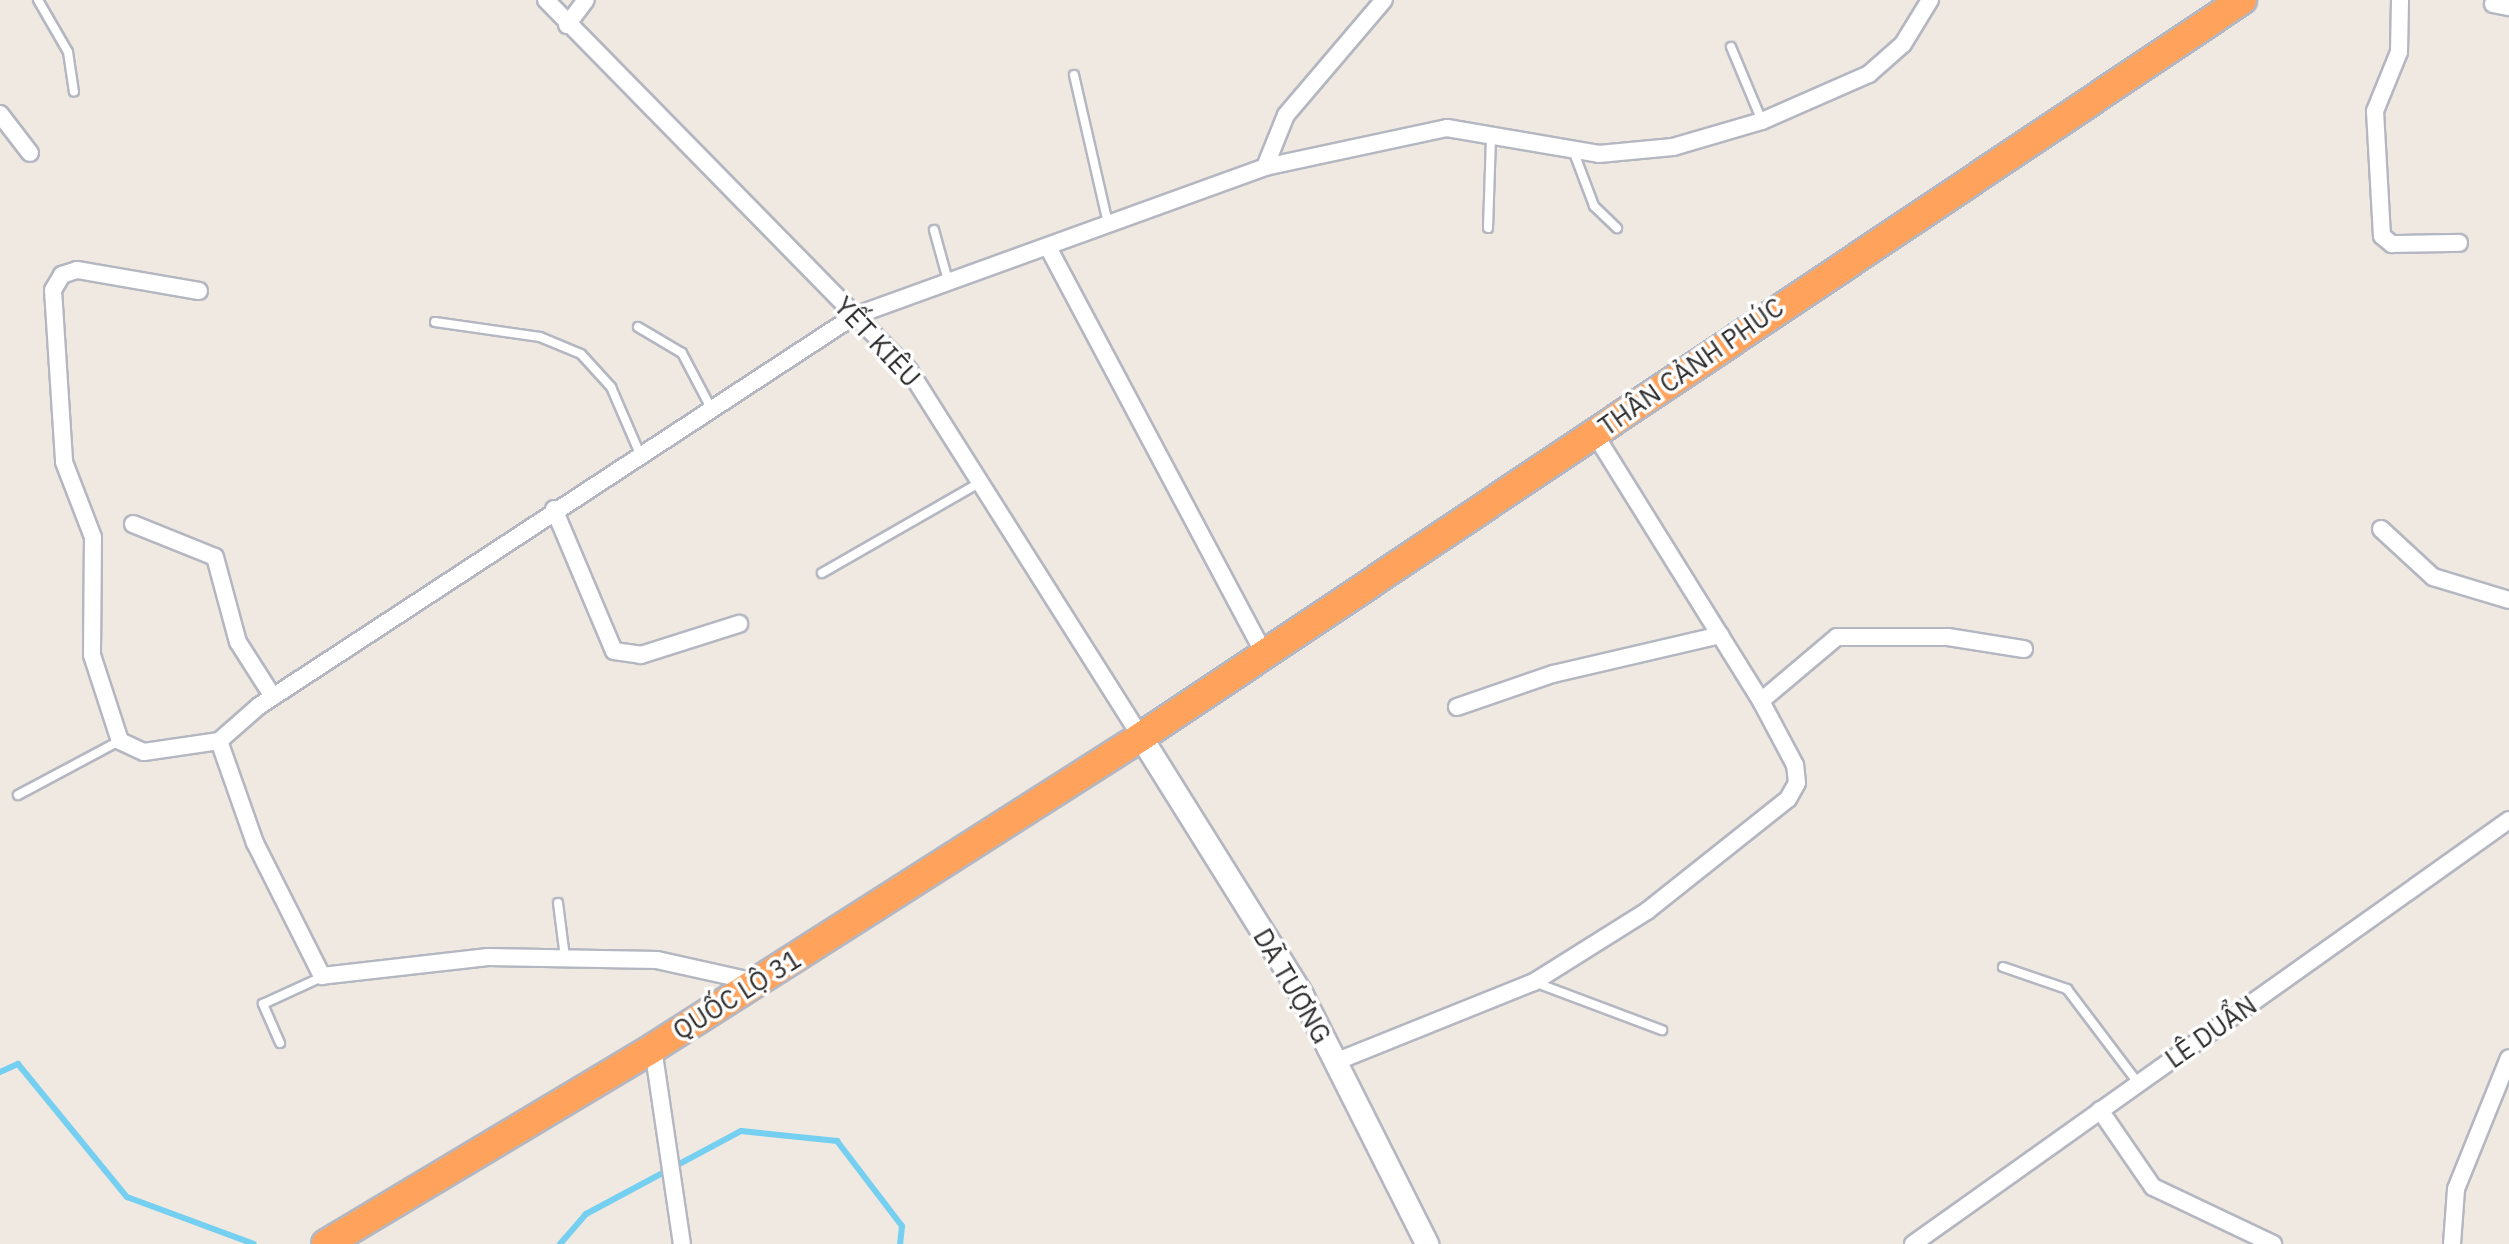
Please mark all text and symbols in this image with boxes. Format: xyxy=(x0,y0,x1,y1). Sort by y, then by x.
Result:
street label: YẾT KIÊU xyxy=(828,291,926,393)
street label: THÂN CẢNH PHÚC xyxy=(1593,292,1789,442)
street label: DÃ TƯỢNG xyxy=(1247,923,1337,1049)
street label: QUỐC LỘ 31 xyxy=(667,943,807,1047)
street label: LÊ DUẨN xyxy=(2159,989,2263,1075)

